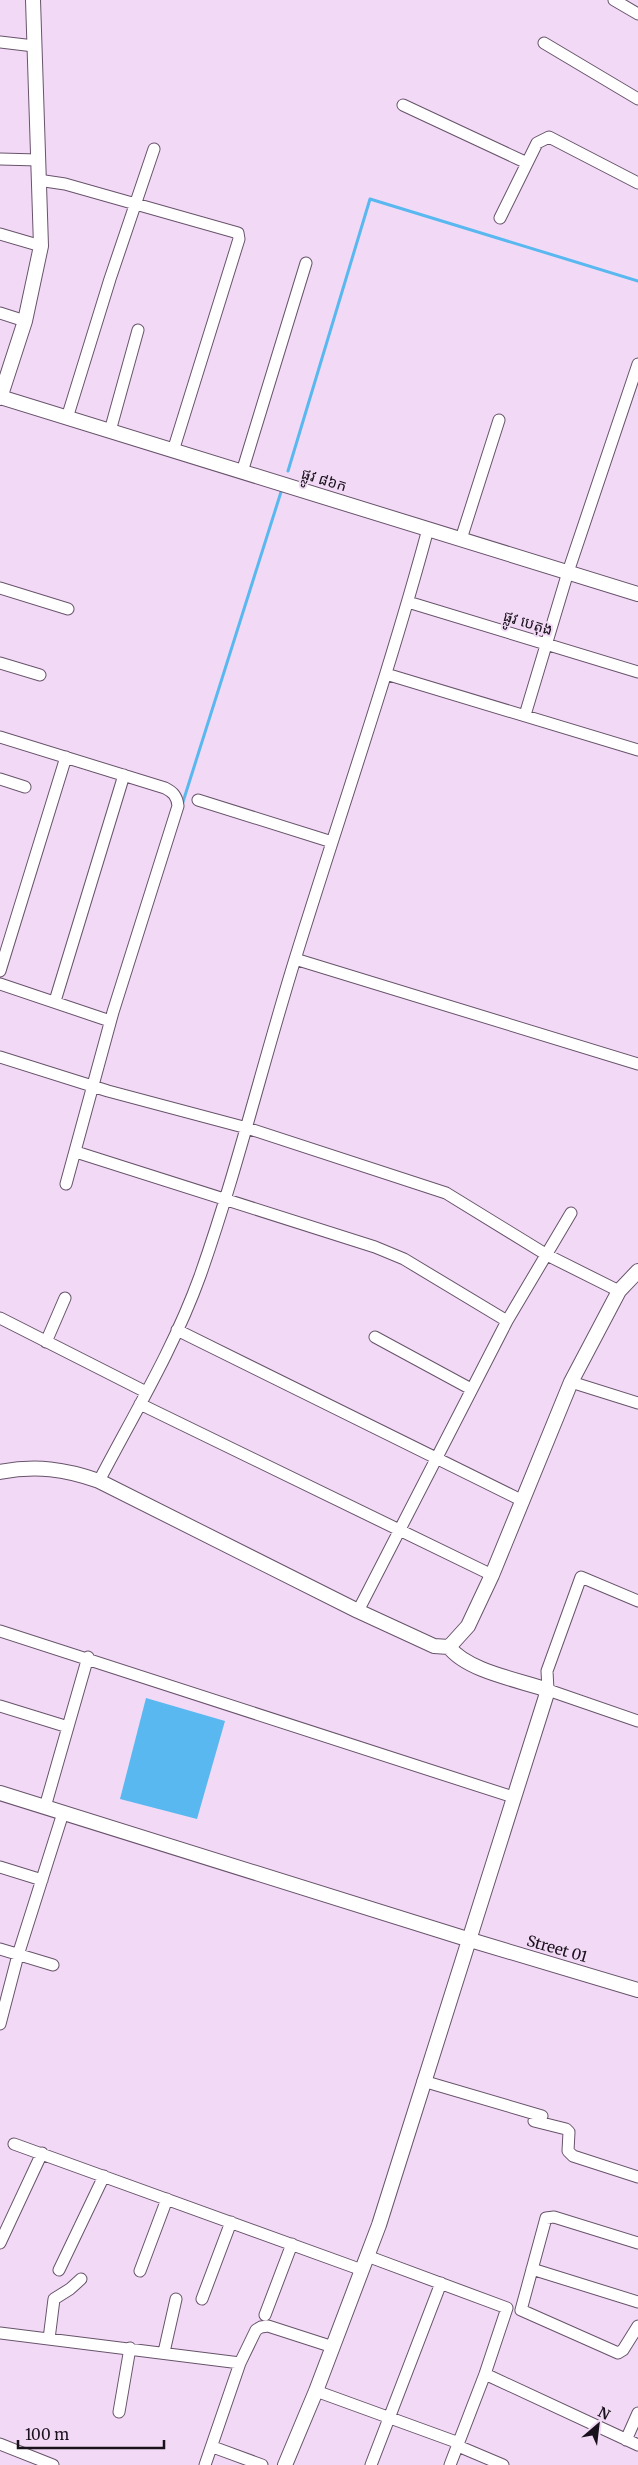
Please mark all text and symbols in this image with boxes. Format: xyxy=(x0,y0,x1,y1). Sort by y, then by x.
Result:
street label: ផ្លូវ ៨៦ក xyxy=(298,464,349,500)
street label: ផ្លូវ បេតុង xyxy=(500,606,555,643)
street label: Street 01 xyxy=(525,1931,590,1966)
north arrow xyxy=(573,2400,623,2450)
text: N xyxy=(595,2403,613,2424)
scale bar xyxy=(18,2418,164,2450)
text: 100 m xyxy=(25,2425,69,2444)

